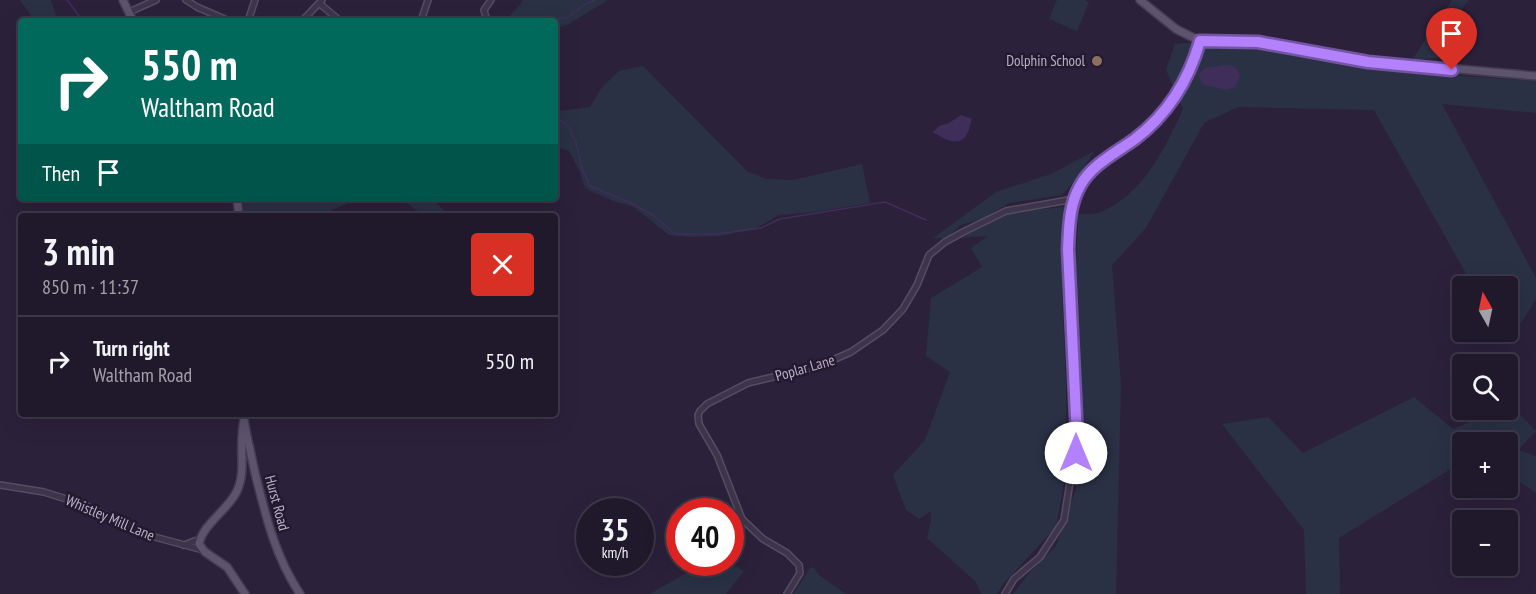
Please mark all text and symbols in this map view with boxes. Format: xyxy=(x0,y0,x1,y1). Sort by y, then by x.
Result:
pin xyxy=(1426,8,1477,70)
icon: arrive xyxy=(1435,17,1468,50)
text: 550 m xyxy=(141,37,238,92)
icon: right xyxy=(42,42,120,120)
place label: Dolphin School xyxy=(1006,51,1086,70)
marker: Dolphin School xyxy=(1090,54,1104,68)
text: Waltham Road xyxy=(141,90,275,124)
icon: arrive xyxy=(92,156,125,189)
text: Then xyxy=(42,159,80,187)
text: 3 min xyxy=(42,228,115,275)
button: close xyxy=(471,233,534,296)
text: 850 m · 11:37 xyxy=(42,274,139,300)
north arrow xyxy=(1452,276,1518,342)
map controls xyxy=(1452,276,1518,576)
text: Turn right xyxy=(93,334,170,362)
icon: right xyxy=(42,345,75,378)
text: 550 m xyxy=(485,347,534,375)
street label: Poplar Lane xyxy=(773,350,837,385)
button: search xyxy=(1452,354,1518,420)
text: Waltham Road xyxy=(93,362,192,388)
position arrow xyxy=(1044,421,1108,485)
button: + xyxy=(1452,432,1518,498)
street label: Hurst Road xyxy=(261,473,294,533)
street label: Whistley Mill Lane xyxy=(63,490,158,545)
speed limit sign: 40 xyxy=(666,498,744,576)
text: 35 xyxy=(601,510,629,549)
button: − xyxy=(1452,510,1518,576)
text: km/h xyxy=(602,543,628,562)

